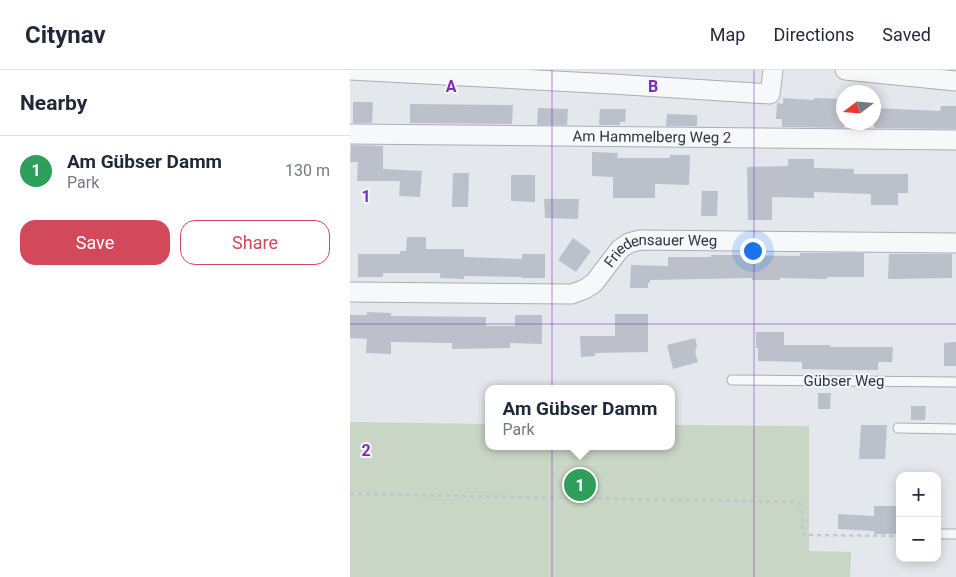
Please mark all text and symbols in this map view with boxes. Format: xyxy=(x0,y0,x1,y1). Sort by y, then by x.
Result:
text: Citynav xyxy=(25,21,106,49)
text: Map xyxy=(710,24,745,45)
text: Directions xyxy=(773,24,854,45)
text: Saved xyxy=(882,24,931,45)
text: A xyxy=(446,77,457,96)
text: B xyxy=(648,77,658,96)
north arrow xyxy=(836,85,881,130)
text: Nearby xyxy=(20,91,87,115)
street label: Am Hammelberg Weg 2 xyxy=(573,127,731,147)
text: Am Gübser Damm xyxy=(67,150,222,173)
text: 1 xyxy=(31,161,41,180)
text: 130 m xyxy=(285,161,330,180)
text: Park xyxy=(67,173,99,192)
text: 1 xyxy=(361,187,371,206)
button: Save xyxy=(20,220,170,265)
button: Share xyxy=(180,220,330,265)
street label: Friedensauer Weg xyxy=(600,231,717,271)
your location xyxy=(740,238,766,264)
street label: Gübser Weg xyxy=(804,372,884,390)
popup xyxy=(485,385,675,450)
text: Am Gübser Damm xyxy=(502,397,658,420)
text: Park xyxy=(502,420,535,439)
text: 2 xyxy=(361,441,371,460)
pin: 1 xyxy=(564,466,596,504)
map controls xyxy=(896,472,941,562)
button: + xyxy=(896,472,941,517)
button: − xyxy=(896,517,941,562)

